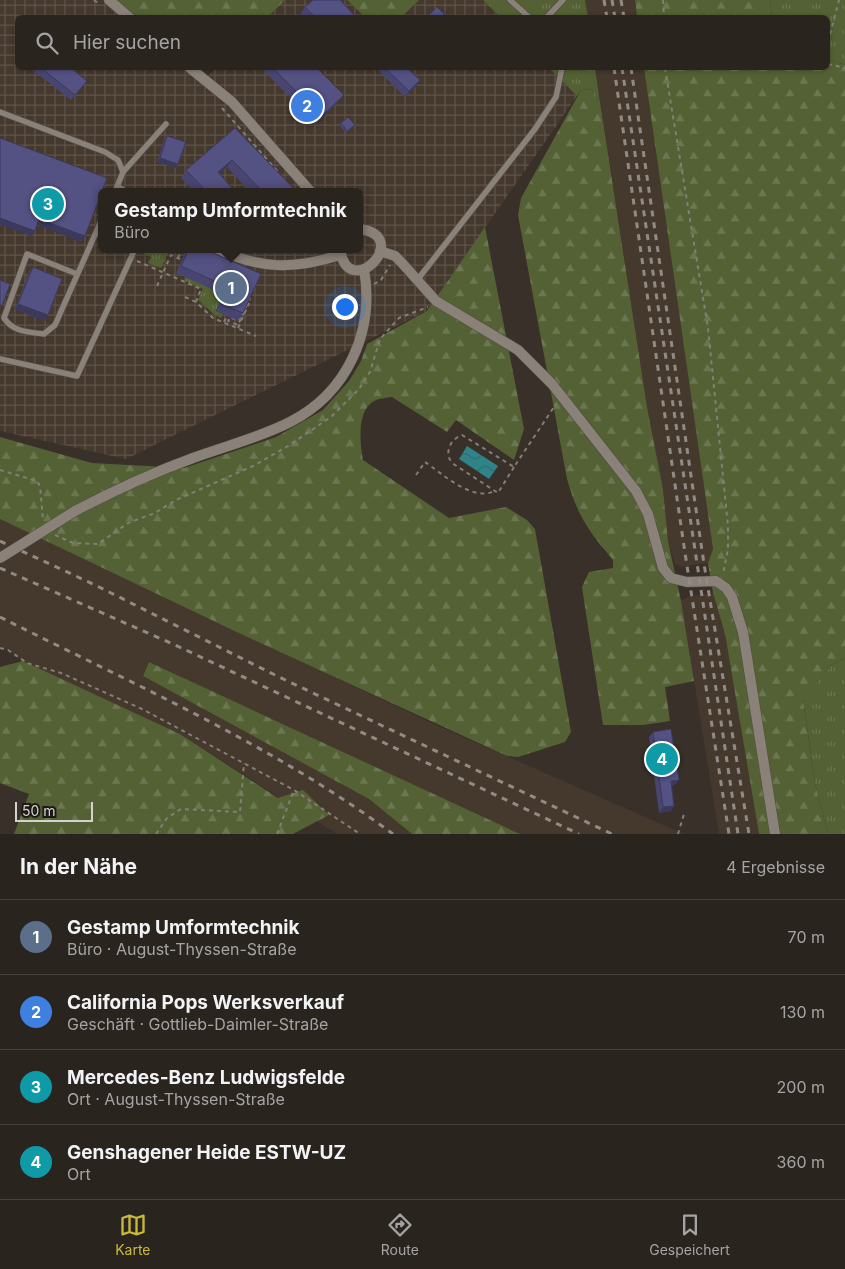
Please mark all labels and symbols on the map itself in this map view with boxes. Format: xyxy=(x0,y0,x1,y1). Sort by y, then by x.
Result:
pin: 2 xyxy=(291,87,323,125)
pin: 3 xyxy=(32,185,64,223)
pin: 1 xyxy=(215,269,247,307)
your location xyxy=(332,294,358,320)
pin: 4 xyxy=(646,740,678,778)
scale bar xyxy=(15,799,92,822)

